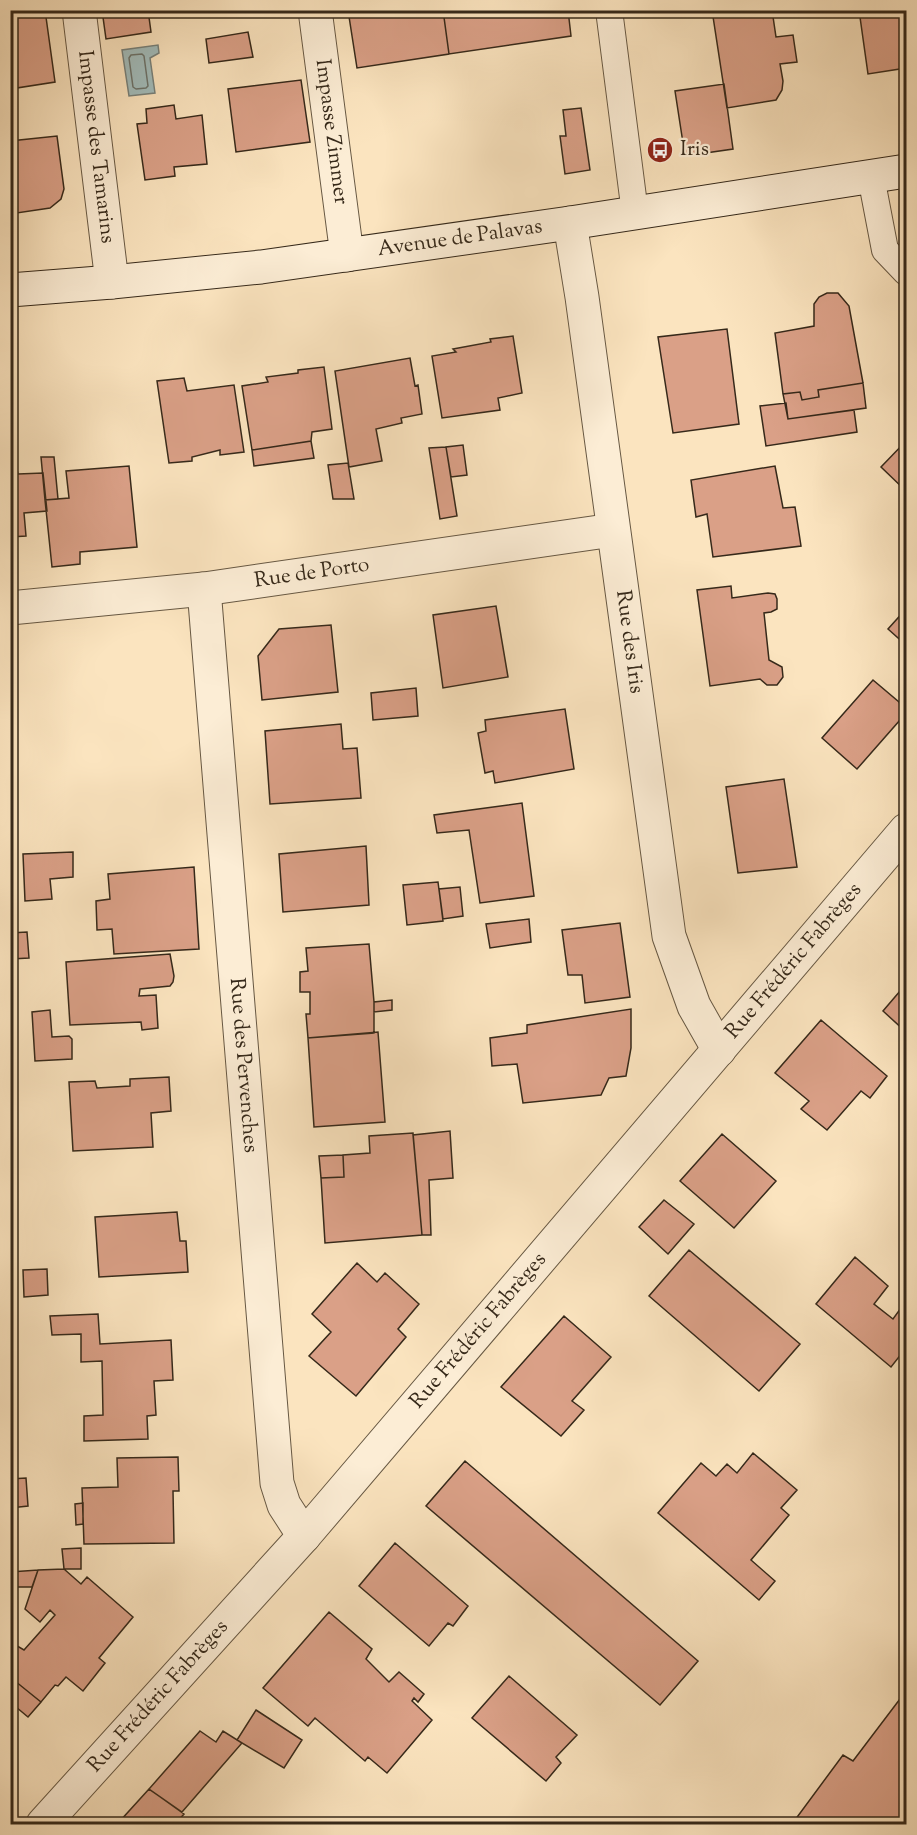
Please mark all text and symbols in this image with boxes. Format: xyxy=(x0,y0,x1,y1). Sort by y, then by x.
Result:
street label: Impasse des Tamarins xyxy=(69,49,122,245)
street label: Impasse Zimmer xyxy=(307,58,355,207)
bus stop icon: Iris xyxy=(645,135,675,165)
place label: Iris xyxy=(680,135,709,165)
street label: Avenue de Palavas xyxy=(376,212,544,265)
street label: Rue de Porto xyxy=(252,550,371,597)
street label: Rue des Iris xyxy=(607,588,651,695)
street label: Rue Frédéric Fabrèges xyxy=(719,876,869,1046)
street label: Rue des Pervenches xyxy=(221,977,265,1154)
street label: Rue Frédéric Fabrèges xyxy=(403,1246,554,1416)
street label: Rue Frédéric Fabrèges xyxy=(81,1613,236,1780)

